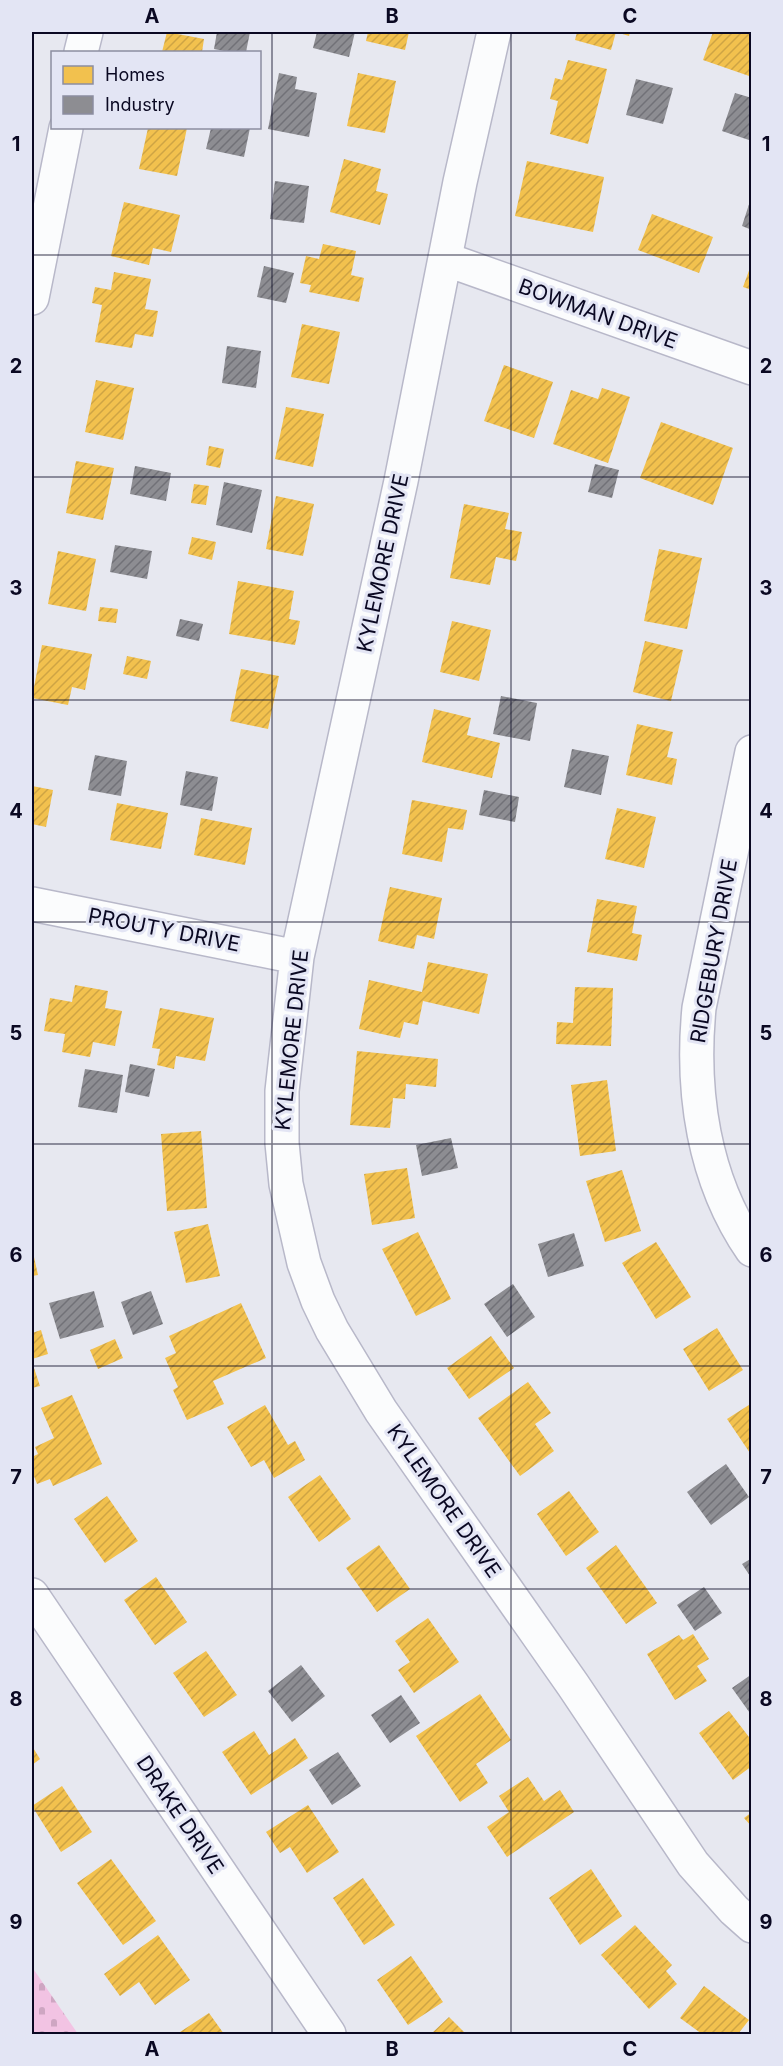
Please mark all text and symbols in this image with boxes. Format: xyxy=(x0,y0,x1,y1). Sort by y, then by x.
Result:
text: A xyxy=(145,4,160,28)
text: B xyxy=(385,4,399,28)
text: C xyxy=(623,4,637,28)
legend xyxy=(51,51,261,129)
text: Homes xyxy=(105,64,165,85)
text: Industry xyxy=(105,94,175,115)
text: 1 xyxy=(12,132,20,156)
text: 1 xyxy=(762,132,770,156)
street label: BOWMAN DRIVE xyxy=(515,273,681,354)
text: 2 xyxy=(10,354,22,378)
text: 2 xyxy=(760,354,772,378)
street label: KYLEMORE DRIVE xyxy=(351,472,414,654)
text: 3 xyxy=(10,576,22,600)
text: 3 xyxy=(760,576,772,600)
text: 4 xyxy=(9,799,23,823)
text: 4 xyxy=(759,799,773,823)
street label: RIDGEBURY DRIVE xyxy=(685,857,742,1045)
street label: PROUTY DRIVE xyxy=(86,903,242,956)
street label: KYLEMORE DRIVE xyxy=(270,948,313,1131)
text: 5 xyxy=(10,1021,22,1045)
text: 5 xyxy=(760,1021,772,1045)
text: 6 xyxy=(10,1243,23,1267)
text: 6 xyxy=(760,1243,773,1267)
street label: KYLEMORE DRIVE xyxy=(382,1419,507,1582)
text: 7 xyxy=(10,1465,22,1489)
text: 7 xyxy=(760,1465,772,1489)
text: 8 xyxy=(9,1687,23,1711)
text: 8 xyxy=(759,1687,773,1711)
street label: DRAKE DRIVE xyxy=(132,1751,229,1879)
text: 9 xyxy=(10,1910,23,1934)
text: 9 xyxy=(760,1910,773,1934)
text: A xyxy=(145,2037,160,2061)
text: B xyxy=(385,2037,399,2061)
text: C xyxy=(623,2037,637,2061)

